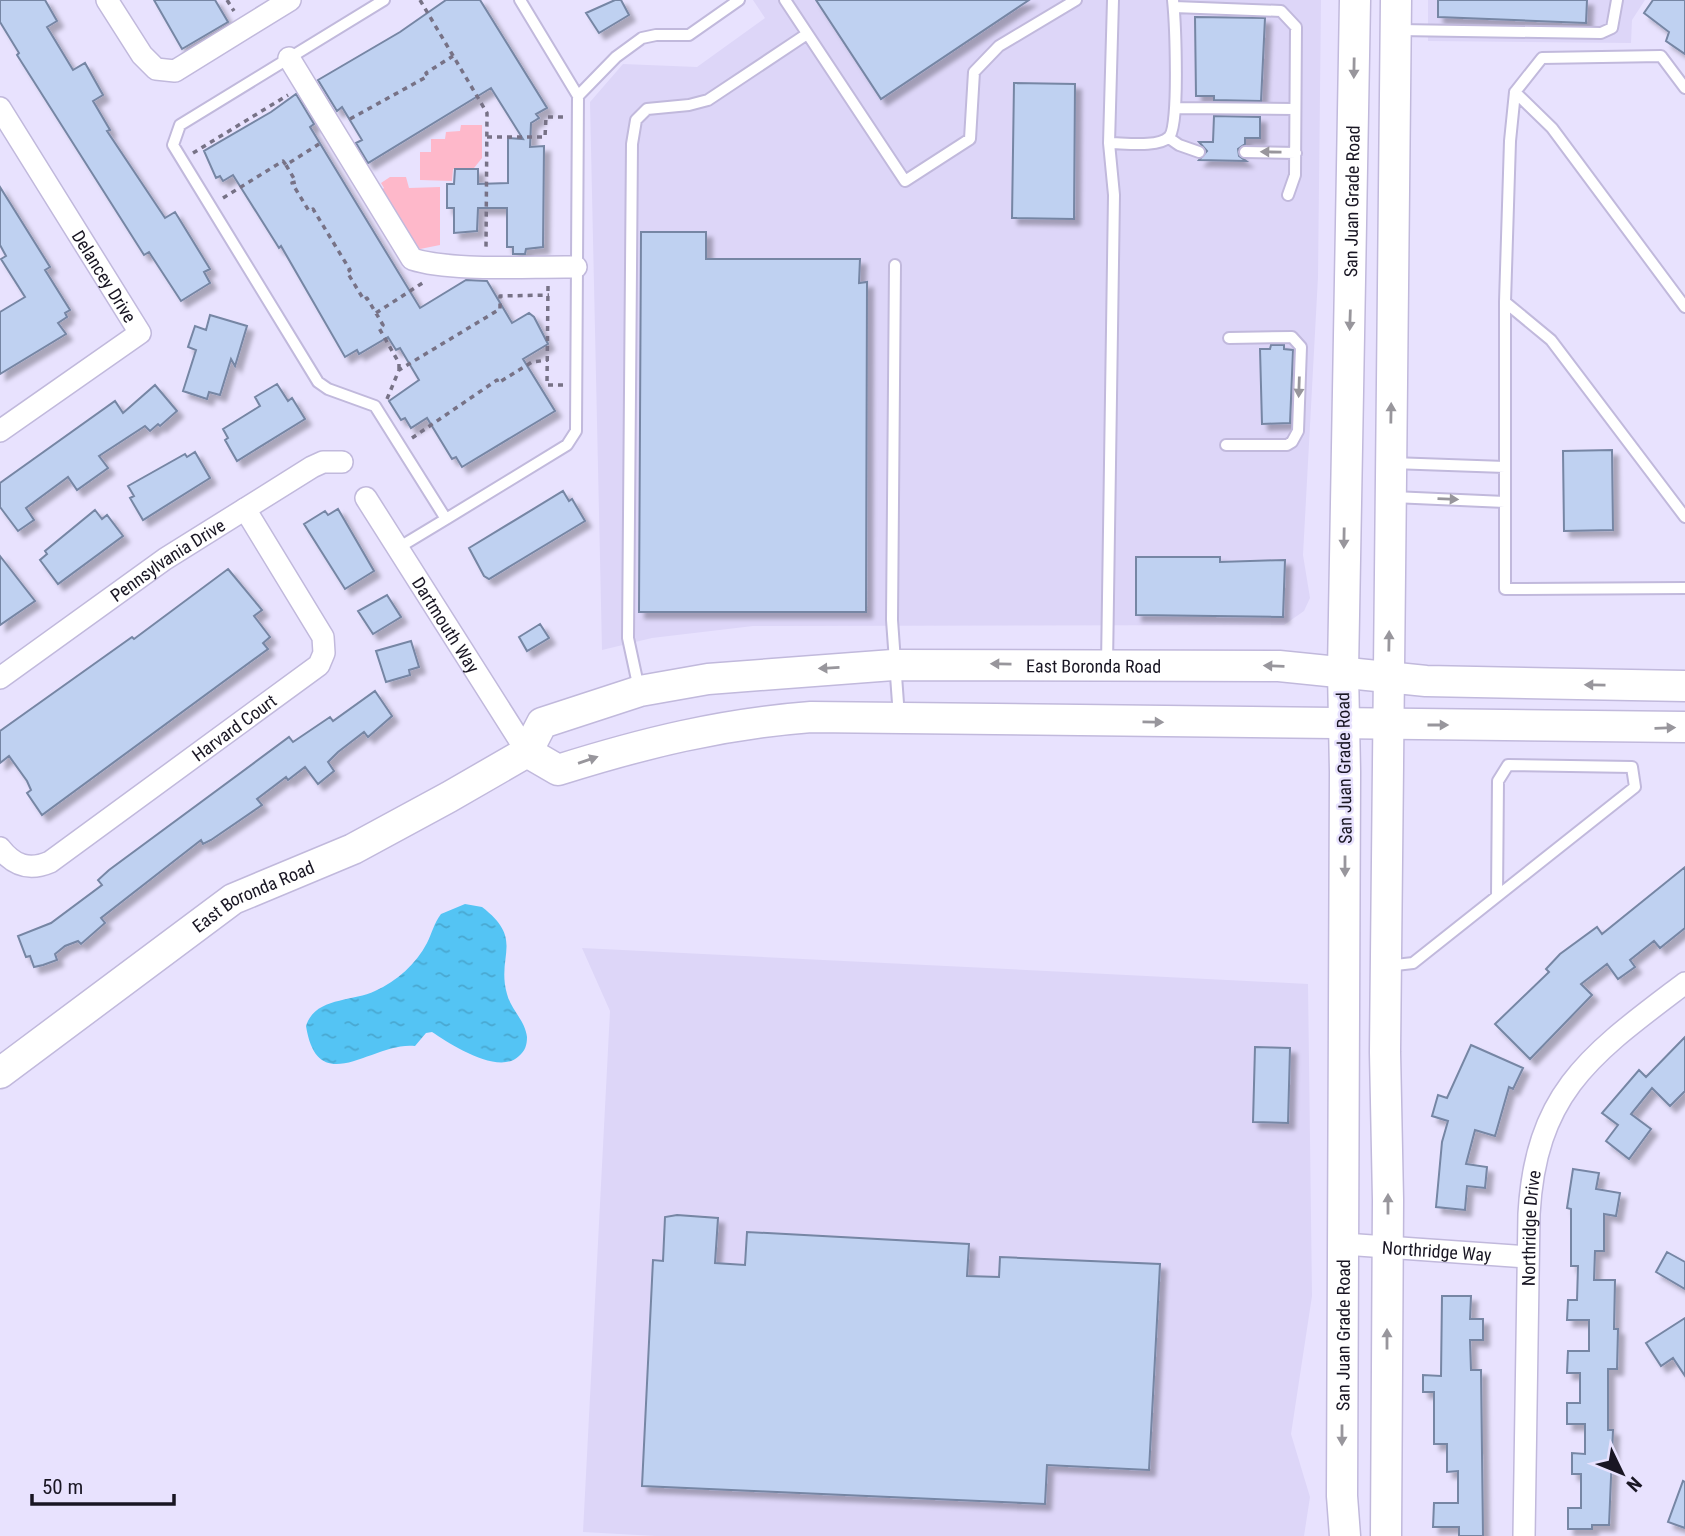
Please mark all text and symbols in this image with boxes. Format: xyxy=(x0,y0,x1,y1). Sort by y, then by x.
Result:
one-way arrow xyxy=(1348,57,1360,79)
street label: San Juan Grade Road xyxy=(1340,125,1363,277)
one-way arrow xyxy=(1259,147,1281,158)
street label: Delancey Drive xyxy=(68,226,141,326)
one-way arrow xyxy=(1345,309,1356,331)
one-way arrow xyxy=(1294,377,1305,399)
one-way arrow xyxy=(1386,402,1397,424)
one-way arrow xyxy=(1437,494,1459,505)
street label: Pennsylvania Drive xyxy=(106,514,228,606)
one-way arrow xyxy=(1338,527,1350,549)
street label: Dartmouth Way xyxy=(408,573,485,677)
one-way arrow xyxy=(1383,630,1395,652)
street label: East Boronda Road xyxy=(1026,655,1161,676)
one-way arrow xyxy=(990,658,1012,670)
one-way arrow xyxy=(1263,661,1285,672)
one-way arrow xyxy=(818,663,840,674)
one-way arrow xyxy=(1584,679,1606,691)
street label: Harvard Court xyxy=(188,689,280,765)
street label: San Juan Grade Road xyxy=(1332,692,1356,844)
one-way arrow xyxy=(1142,716,1164,728)
one-way arrow xyxy=(1427,719,1449,731)
one-way arrow xyxy=(1654,723,1676,734)
one-way arrow xyxy=(578,754,599,764)
one-way arrow xyxy=(1339,855,1351,877)
street label: East Boronda Road xyxy=(188,856,317,936)
street label: Northridge Drive xyxy=(1517,1168,1544,1286)
one-way arrow xyxy=(1382,1193,1394,1215)
street label: Northridge Way xyxy=(1381,1236,1493,1265)
street label: San Juan Grade Road xyxy=(1332,1259,1353,1411)
one-way arrow xyxy=(1381,1328,1393,1350)
one-way arrow xyxy=(1336,1424,1348,1446)
north arrow xyxy=(1587,1438,1657,1508)
scale bar xyxy=(32,1462,173,1506)
text: N xyxy=(1622,1472,1646,1496)
text: 50 m xyxy=(42,1475,83,1499)

